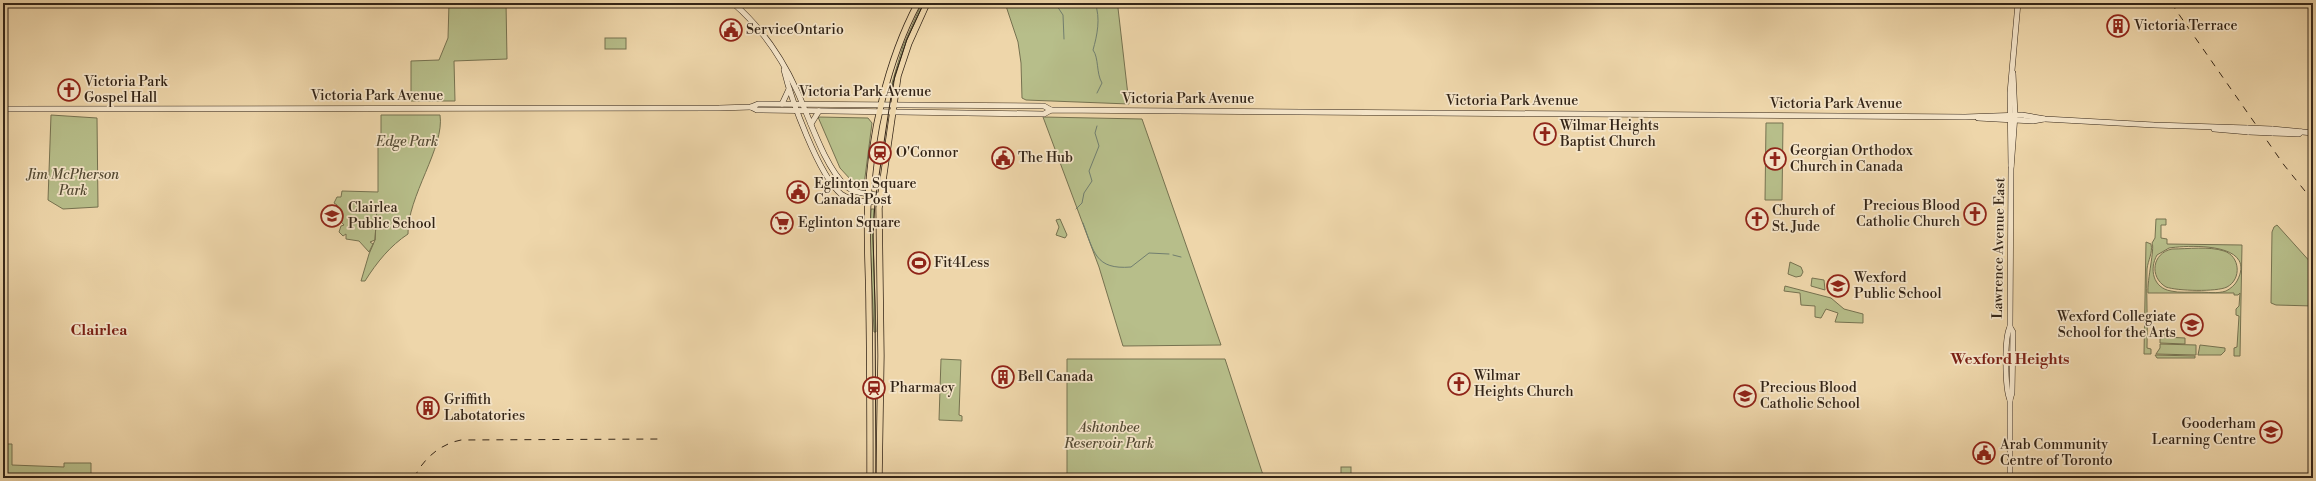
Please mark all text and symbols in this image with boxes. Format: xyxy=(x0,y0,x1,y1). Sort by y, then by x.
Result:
building icon: Victoria Terrace xyxy=(2105,13,2131,39)
public building icon: ServiceOntario xyxy=(718,17,744,43)
place label: Victoria Terrace xyxy=(2133,17,2238,35)
place label: ServiceOntario xyxy=(746,21,844,39)
place label: Victoria Park Gospel Hall xyxy=(83,73,168,107)
church icon: Victoria Park Gospel Hall xyxy=(56,77,82,103)
street label: Victoria Park Avenue xyxy=(798,83,931,101)
street label: Victoria Park Avenue xyxy=(310,87,443,105)
street label: Victoria Park Avenue xyxy=(1121,90,1254,108)
street label: Victoria Park Avenue xyxy=(1445,92,1578,110)
street label: Victoria Park Avenue xyxy=(1769,95,1902,113)
place label: Wilmar Heights Baptist Church xyxy=(1559,117,1659,151)
church icon: Wilmar Heights Baptist Church xyxy=(1532,121,1558,147)
park label: Edge Park xyxy=(375,133,438,151)
station icon: O'Connor xyxy=(867,140,893,166)
place label: Georgian Orthodox Church in Canada xyxy=(1790,142,1914,176)
place label: O'Connor xyxy=(896,144,958,162)
public building icon: The Hub xyxy=(990,145,1016,171)
church icon: Georgian Orthodox Church in Canada xyxy=(1762,146,1788,172)
place label: The Hub xyxy=(1018,149,1073,167)
park label: Jim McPherson Park xyxy=(25,166,119,200)
place label: Eglinton Square Canada Post xyxy=(814,175,917,209)
street label: Lawrence Avenue East xyxy=(1989,177,2009,319)
public building icon: Eglinton Square Canada Post xyxy=(785,179,811,205)
place label: Precious Blood Catholic Church xyxy=(1856,197,1961,231)
place label: Clairlea Public School xyxy=(348,199,436,233)
church icon: Precious Blood Catholic Church xyxy=(1962,201,1988,227)
place label: Church of St. Jude xyxy=(1772,202,1836,236)
school or university icon: Clairlea Public School xyxy=(319,203,345,229)
church icon: Church of St. Jude xyxy=(1744,206,1770,232)
supermarket icon: Eglinton Square xyxy=(769,210,795,236)
place label: Eglinton Square xyxy=(798,214,901,232)
sports icon: Fit4Less xyxy=(906,250,932,276)
place label: Fit4Less xyxy=(934,254,989,272)
place label: Wexford Public School xyxy=(1853,269,1942,303)
school or university icon: Wexford Public School xyxy=(1825,273,1851,299)
place label: Wexford Collegiate School for the Arts xyxy=(2056,308,2176,342)
school or university icon: Wexford Collegiate School for the Arts xyxy=(2179,312,2205,338)
district label: Clairlea xyxy=(71,321,128,340)
district label: Wexford Heights xyxy=(1950,350,2069,369)
building icon: Bell Canada xyxy=(990,364,1016,390)
place label: Wilmar Heights Church xyxy=(1473,367,1574,401)
place label: Bell Canada xyxy=(1017,368,1094,386)
church icon: Wilmar Heights Church xyxy=(1446,371,1472,397)
station icon: Pharmacy xyxy=(861,375,887,401)
place label: Pharmacy xyxy=(890,379,955,397)
place label: Precious Blood Catholic School xyxy=(1760,379,1860,413)
school or university icon: Precious Blood Catholic School xyxy=(1732,383,1758,409)
place label: Griffith Labotatories xyxy=(444,391,525,425)
building icon: Griffith Labotatories xyxy=(415,395,441,421)
place label: Gooderham Learning Centre xyxy=(2152,415,2256,449)
park label: Ashtonbee Reservoir Park xyxy=(1063,419,1154,453)
school or university icon: Gooderham Learning Centre xyxy=(2258,419,2284,445)
place label: Arab Community Centre of Toronto xyxy=(1999,436,2113,470)
public building icon: Arab Community Centre of Toronto xyxy=(1971,440,1997,466)

